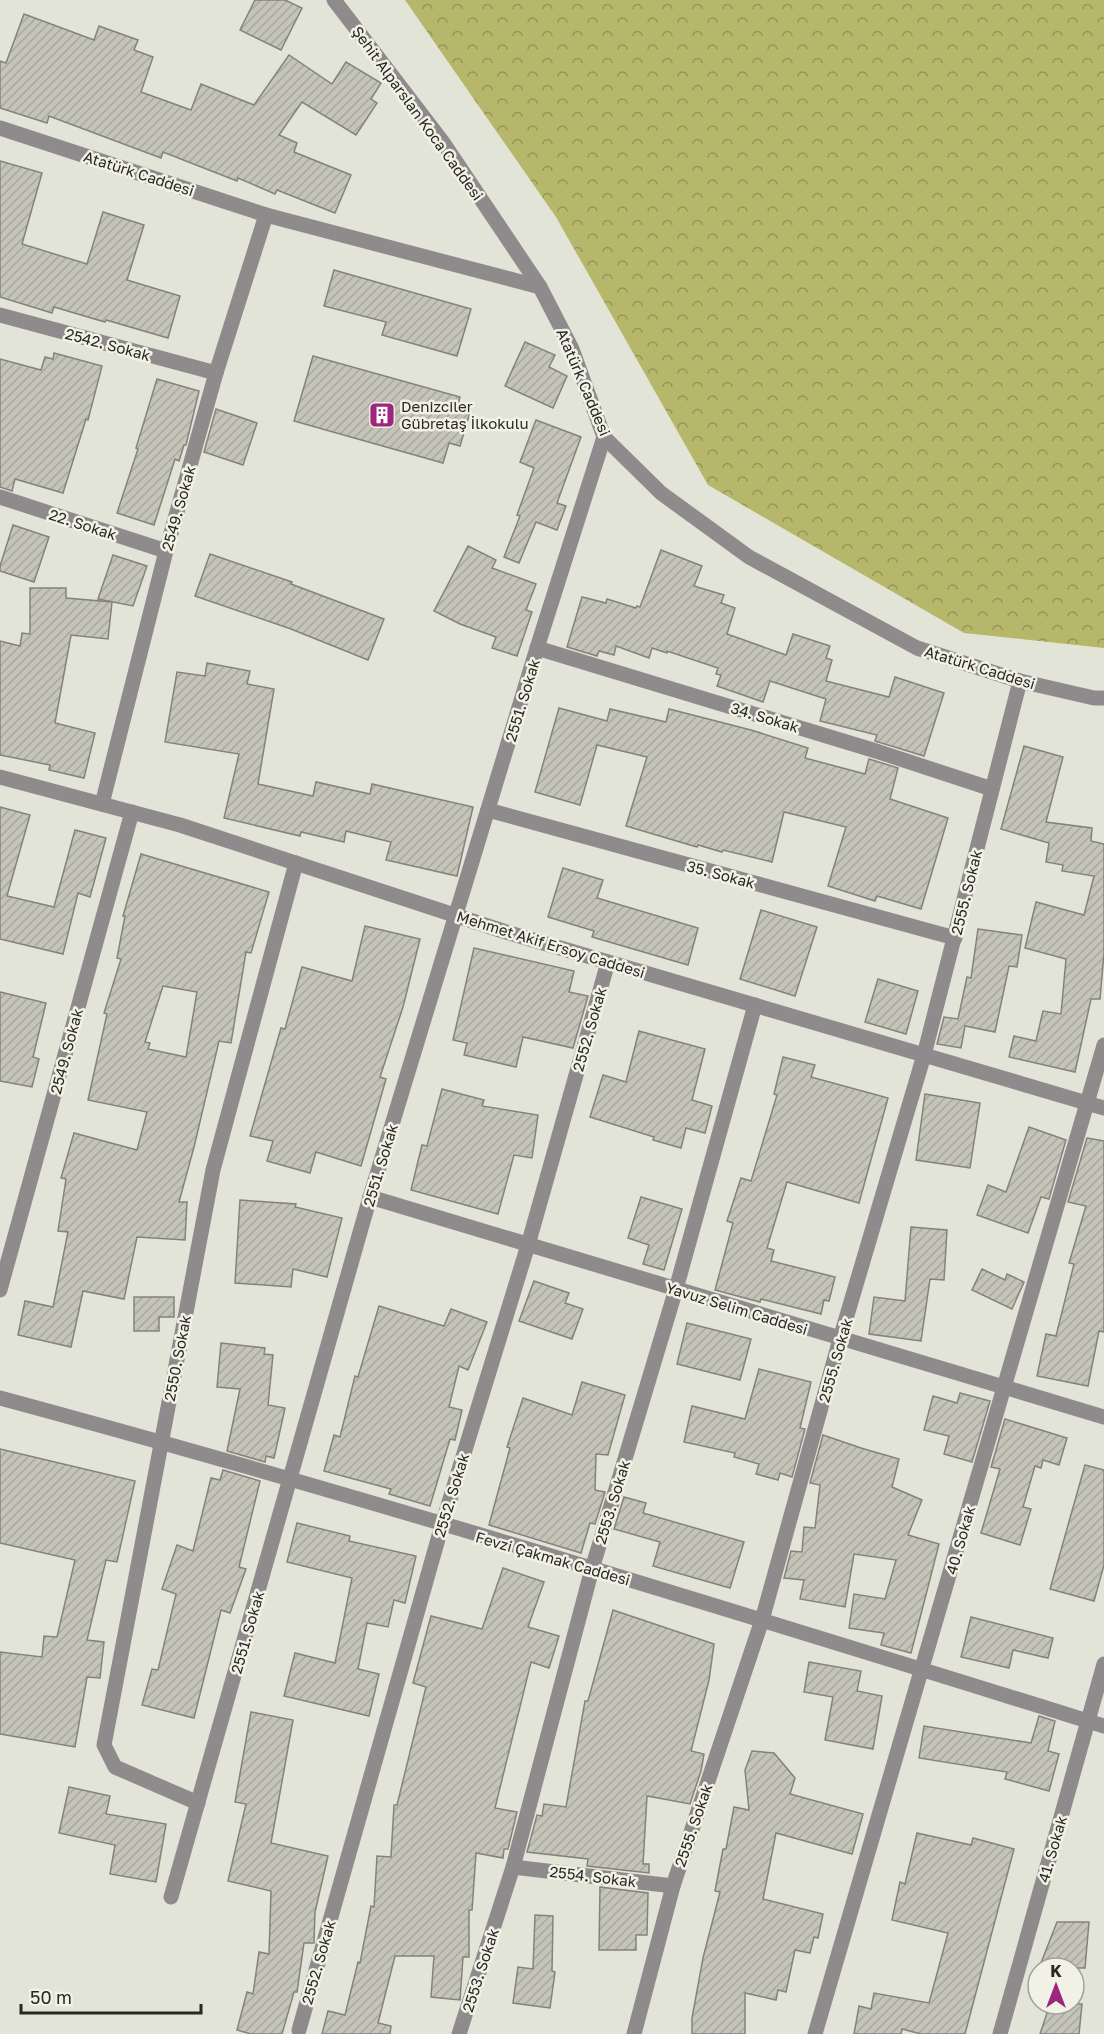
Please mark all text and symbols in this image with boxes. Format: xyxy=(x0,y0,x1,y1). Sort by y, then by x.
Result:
street label: Şehit Alparslan Koca Caddesi xyxy=(349,22,487,204)
street label: Atatürk Caddesi xyxy=(82,147,196,199)
street label: 2542. Sokak xyxy=(63,324,153,364)
street label: Atatürk Caddesi xyxy=(553,326,615,438)
place label: Denizciler Gübretaş İlkokulu xyxy=(401,397,529,432)
building icon: Denizciler Gübretaş İlkokulu xyxy=(367,400,397,430)
street label: 2549. Sokak xyxy=(157,463,199,553)
street label: 22. Sokak xyxy=(47,505,119,543)
street label: Atatürk Caddesi xyxy=(923,642,1037,692)
street label: 2551. Sokak xyxy=(501,656,543,744)
street label: 34. Sokak xyxy=(729,698,802,736)
street label: 2555. Sokak xyxy=(947,847,985,936)
street label: 35. Sokak xyxy=(685,856,757,892)
street label: Mehmet Akif Ersoy Caddesi xyxy=(455,907,647,981)
street label: 2552. Sokak xyxy=(568,984,610,1073)
street label: 2549. Sokak xyxy=(46,1006,86,1096)
street label: 2551. Sokak xyxy=(359,1121,401,1209)
street label: Yavuz Selim Caddesi xyxy=(664,1278,810,1338)
street label: 2550. Sokak xyxy=(160,1313,194,1403)
street label: 2555. Sokak xyxy=(814,1315,856,1404)
street label: 2552. Sokak xyxy=(430,1450,472,1539)
street label: 2553. Sokak xyxy=(591,1457,633,1546)
street label: 40. Sokak xyxy=(942,1503,979,1576)
street label: Fevzi Çakmak Caddesi xyxy=(474,1527,632,1589)
street label: 2551. Sokak xyxy=(227,1588,268,1676)
street label: 2555. Sokak xyxy=(670,1780,716,1869)
street label: 41. Sokak xyxy=(1034,1813,1070,1884)
street label: 2554. Sokak xyxy=(549,1862,638,1890)
street label: 2552. Sokak xyxy=(297,1917,339,2006)
street label: 2553. Sokak xyxy=(458,1925,502,2014)
north arrow xyxy=(1026,1956,1086,2016)
text: K xyxy=(1050,1961,1062,1981)
scale bar xyxy=(21,1977,201,2015)
text: 50 m xyxy=(30,1986,72,2008)

